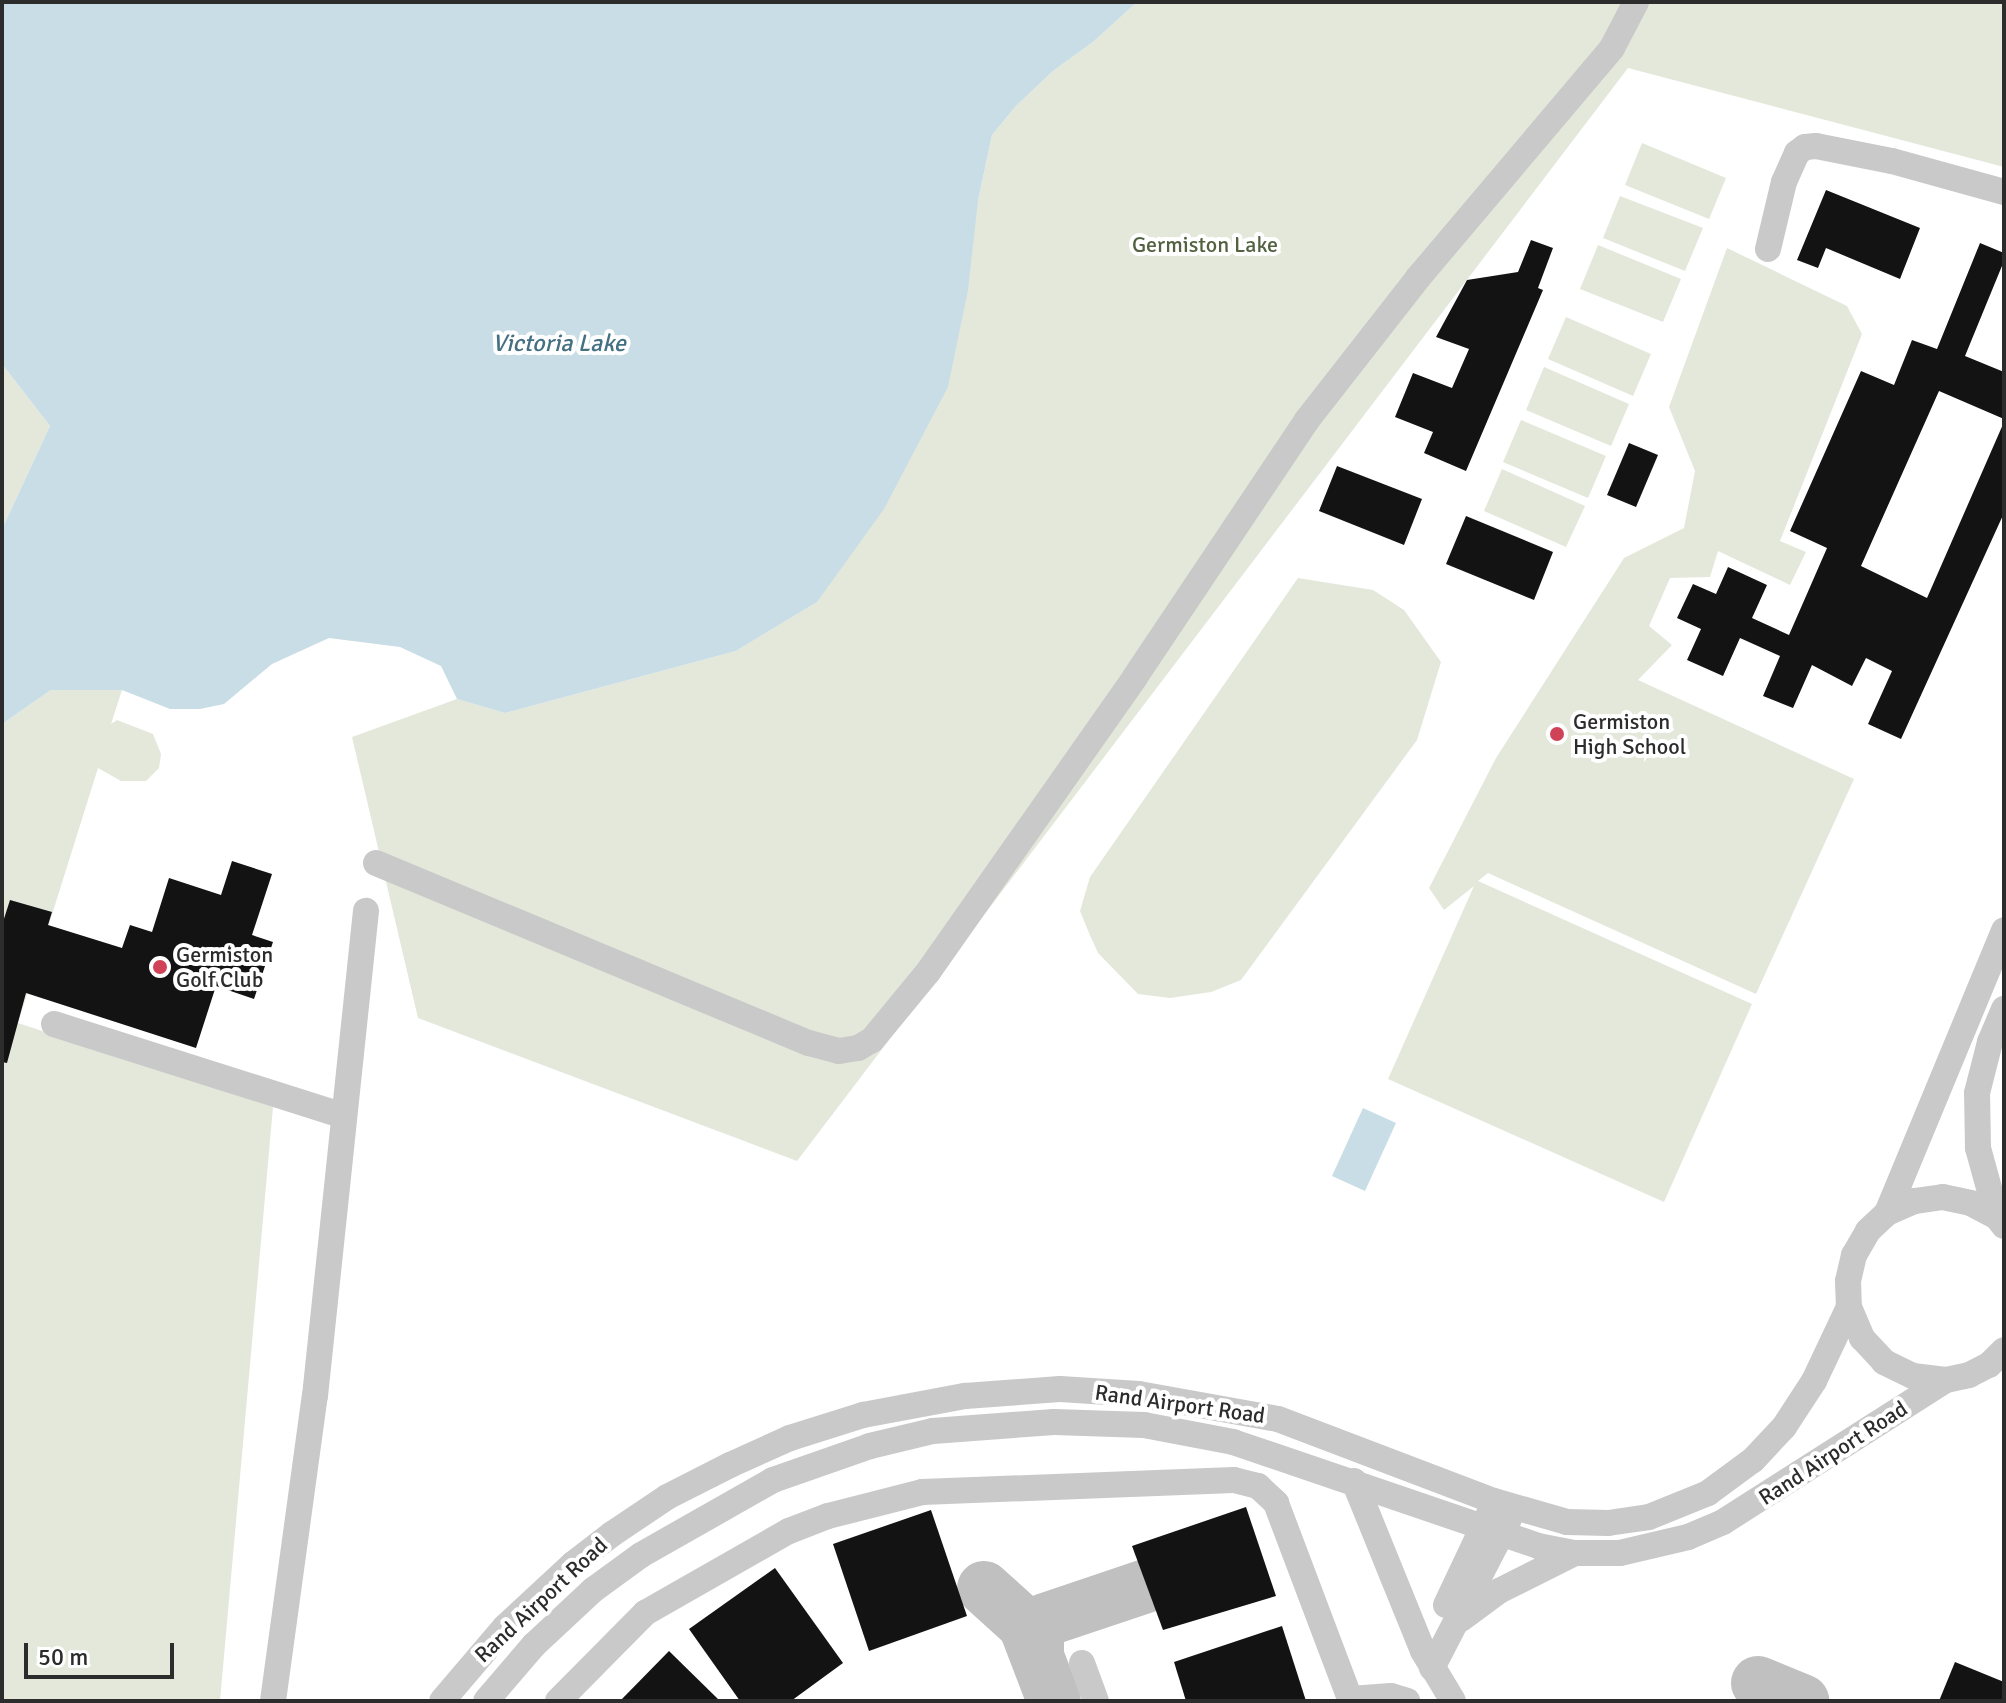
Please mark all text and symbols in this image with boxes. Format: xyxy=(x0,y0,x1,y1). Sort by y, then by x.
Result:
park label: Germiston Lake xyxy=(1132,232,1278,258)
water label: Victoria Lake xyxy=(492,330,626,358)
place label: Germiston High School xyxy=(1573,708,1686,760)
marker: Germiston High School xyxy=(1548,725,1566,743)
place label: Germiston Golf Club xyxy=(176,941,273,992)
marker: Germiston Golf Club xyxy=(151,958,169,976)
street label: Rand Airport Road xyxy=(1093,1379,1267,1429)
street label: Rand Airport Road xyxy=(1754,1395,1912,1511)
street label: Rand Airport Road xyxy=(469,1532,613,1668)
scale bar xyxy=(28,1627,178,1677)
text: 50 m xyxy=(38,1642,88,1672)

